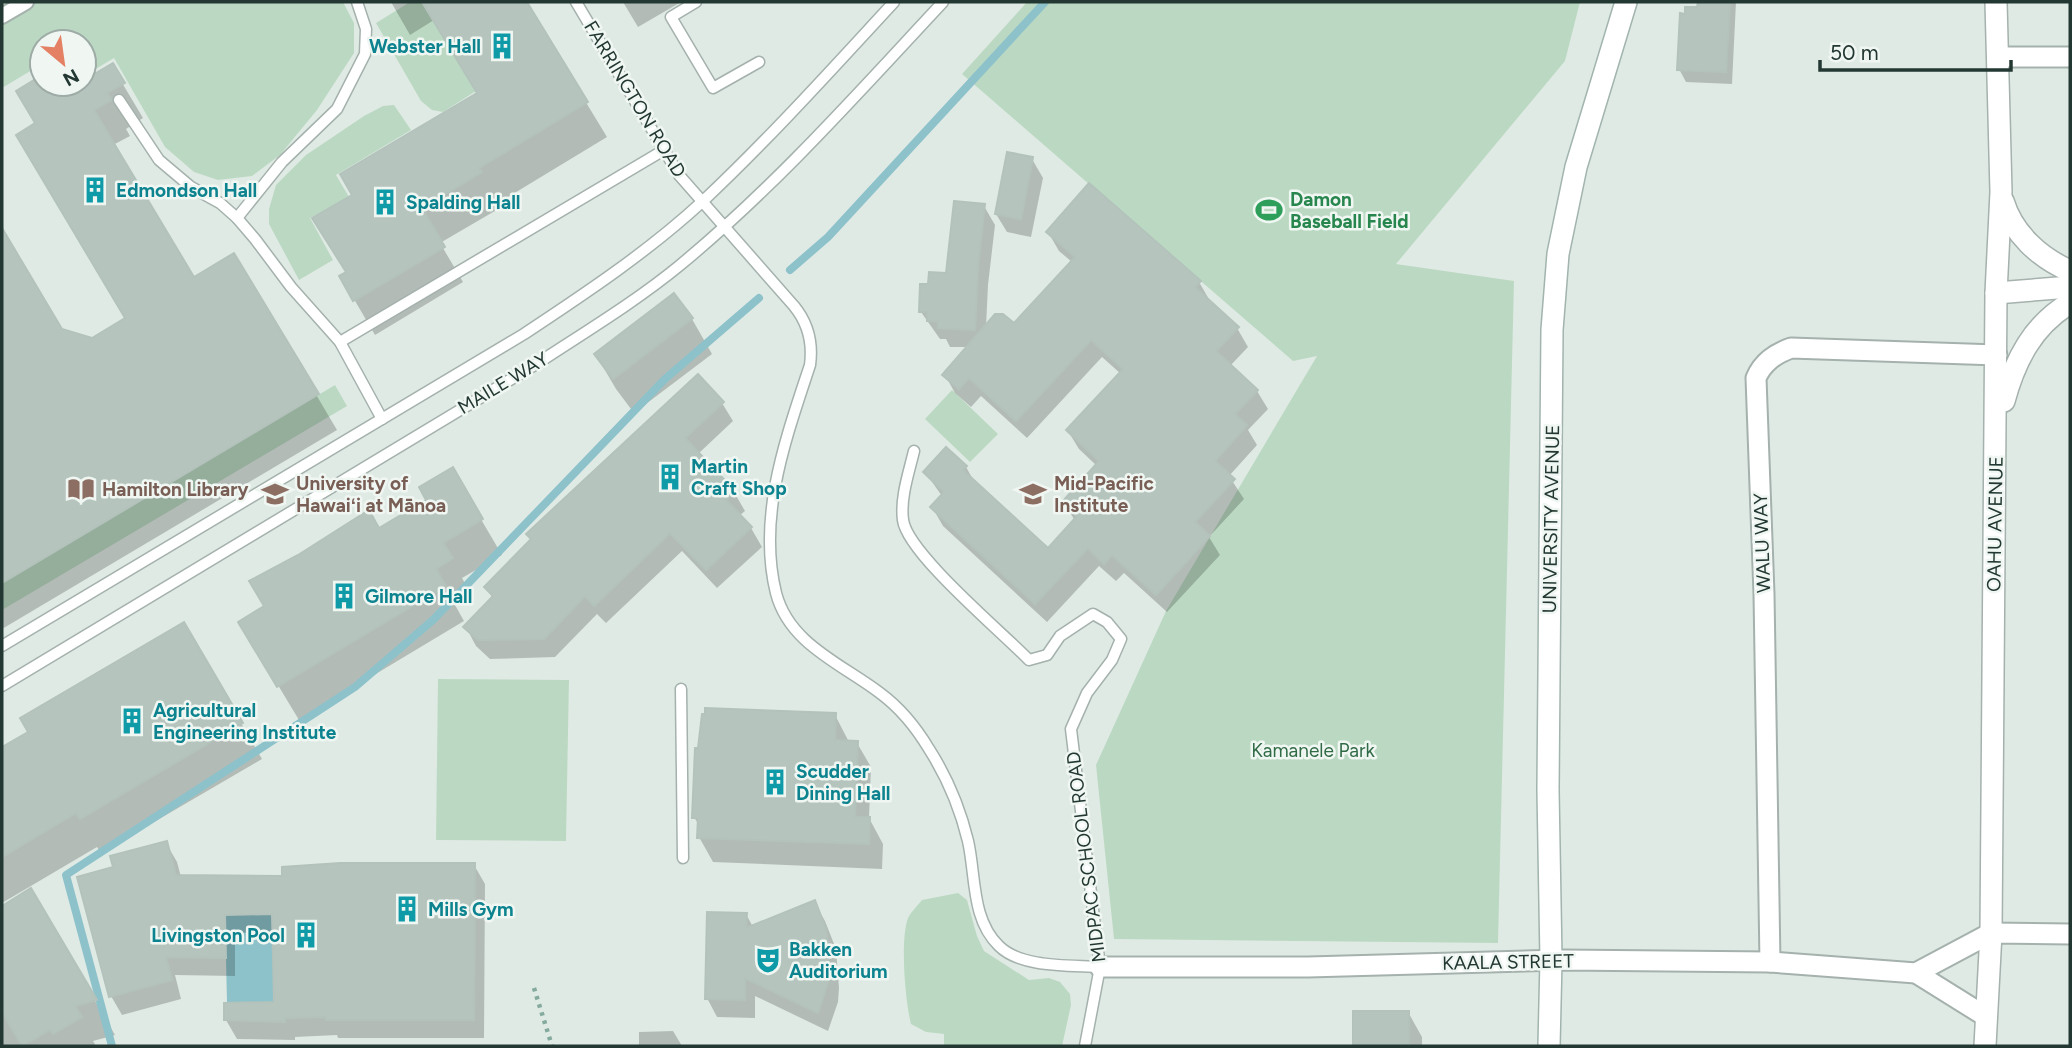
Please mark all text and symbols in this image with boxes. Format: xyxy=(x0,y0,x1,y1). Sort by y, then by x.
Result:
street label: FARRINGTON ROAD xyxy=(579,17,691,181)
north arrow xyxy=(28,28,98,98)
scale bar xyxy=(1820,28,2011,72)
building icon: Webster Hall xyxy=(487,31,517,61)
place label: Webster Hall xyxy=(369,35,481,58)
text: 50 m xyxy=(1830,40,1879,65)
text: N xyxy=(59,64,83,91)
building icon: Edmondson Hall xyxy=(80,175,110,205)
place label: Edmondson Hall xyxy=(116,179,257,202)
building icon: Spalding Hall xyxy=(370,187,400,217)
place label: Damon Baseball Field xyxy=(1290,188,1408,233)
place label: Spalding Hall xyxy=(406,191,521,214)
sports icon: Damon Baseball Field xyxy=(1254,195,1284,225)
street label: MAILE WAY xyxy=(454,347,553,419)
street label: UNIVERSITY AVENUE xyxy=(1538,424,1564,614)
place label: Martin Craft Shop xyxy=(691,455,787,500)
street label: OAHU AVENUE xyxy=(1982,456,2008,592)
building icon: Martin Craft Shop xyxy=(655,462,685,492)
place label: University of Hawaiʻi at Mānoa xyxy=(296,472,446,517)
place label: Mid-Pacific Institute xyxy=(1054,472,1154,517)
library icon: Hamilton Library xyxy=(66,474,96,504)
place label: Hamilton Library xyxy=(102,478,248,501)
school or university icon: University of Hawaiʻi at Mānoa xyxy=(260,479,290,509)
school or university icon: Mid-Pacific Institute xyxy=(1018,479,1048,509)
street label: WALU WAY xyxy=(1749,492,1775,593)
building icon: Gilmore Hall xyxy=(329,581,359,611)
place label: Gilmore Hall xyxy=(365,585,472,608)
place label: Agricultural Engineering Institute xyxy=(153,699,337,744)
building icon: Agricultural Engineering Institute xyxy=(117,706,147,736)
park label: Kamanele Park xyxy=(1251,739,1375,762)
street label: MIDPAC SCHOOL ROAD xyxy=(1062,750,1110,964)
place label: Scudder Dining Hall xyxy=(796,760,891,805)
building icon: Scudder Dining Hall xyxy=(760,767,790,797)
building icon: Mills Gym xyxy=(392,894,422,924)
place label: Mills Gym xyxy=(428,898,514,921)
building icon: Livingston Pool xyxy=(291,920,321,950)
place label: Livingston Pool xyxy=(151,924,285,947)
place label: Bakken Auditorium xyxy=(789,938,888,983)
theatre icon: Bakken Auditorium xyxy=(753,945,783,975)
street label: KAALA STREET xyxy=(1442,949,1575,975)

